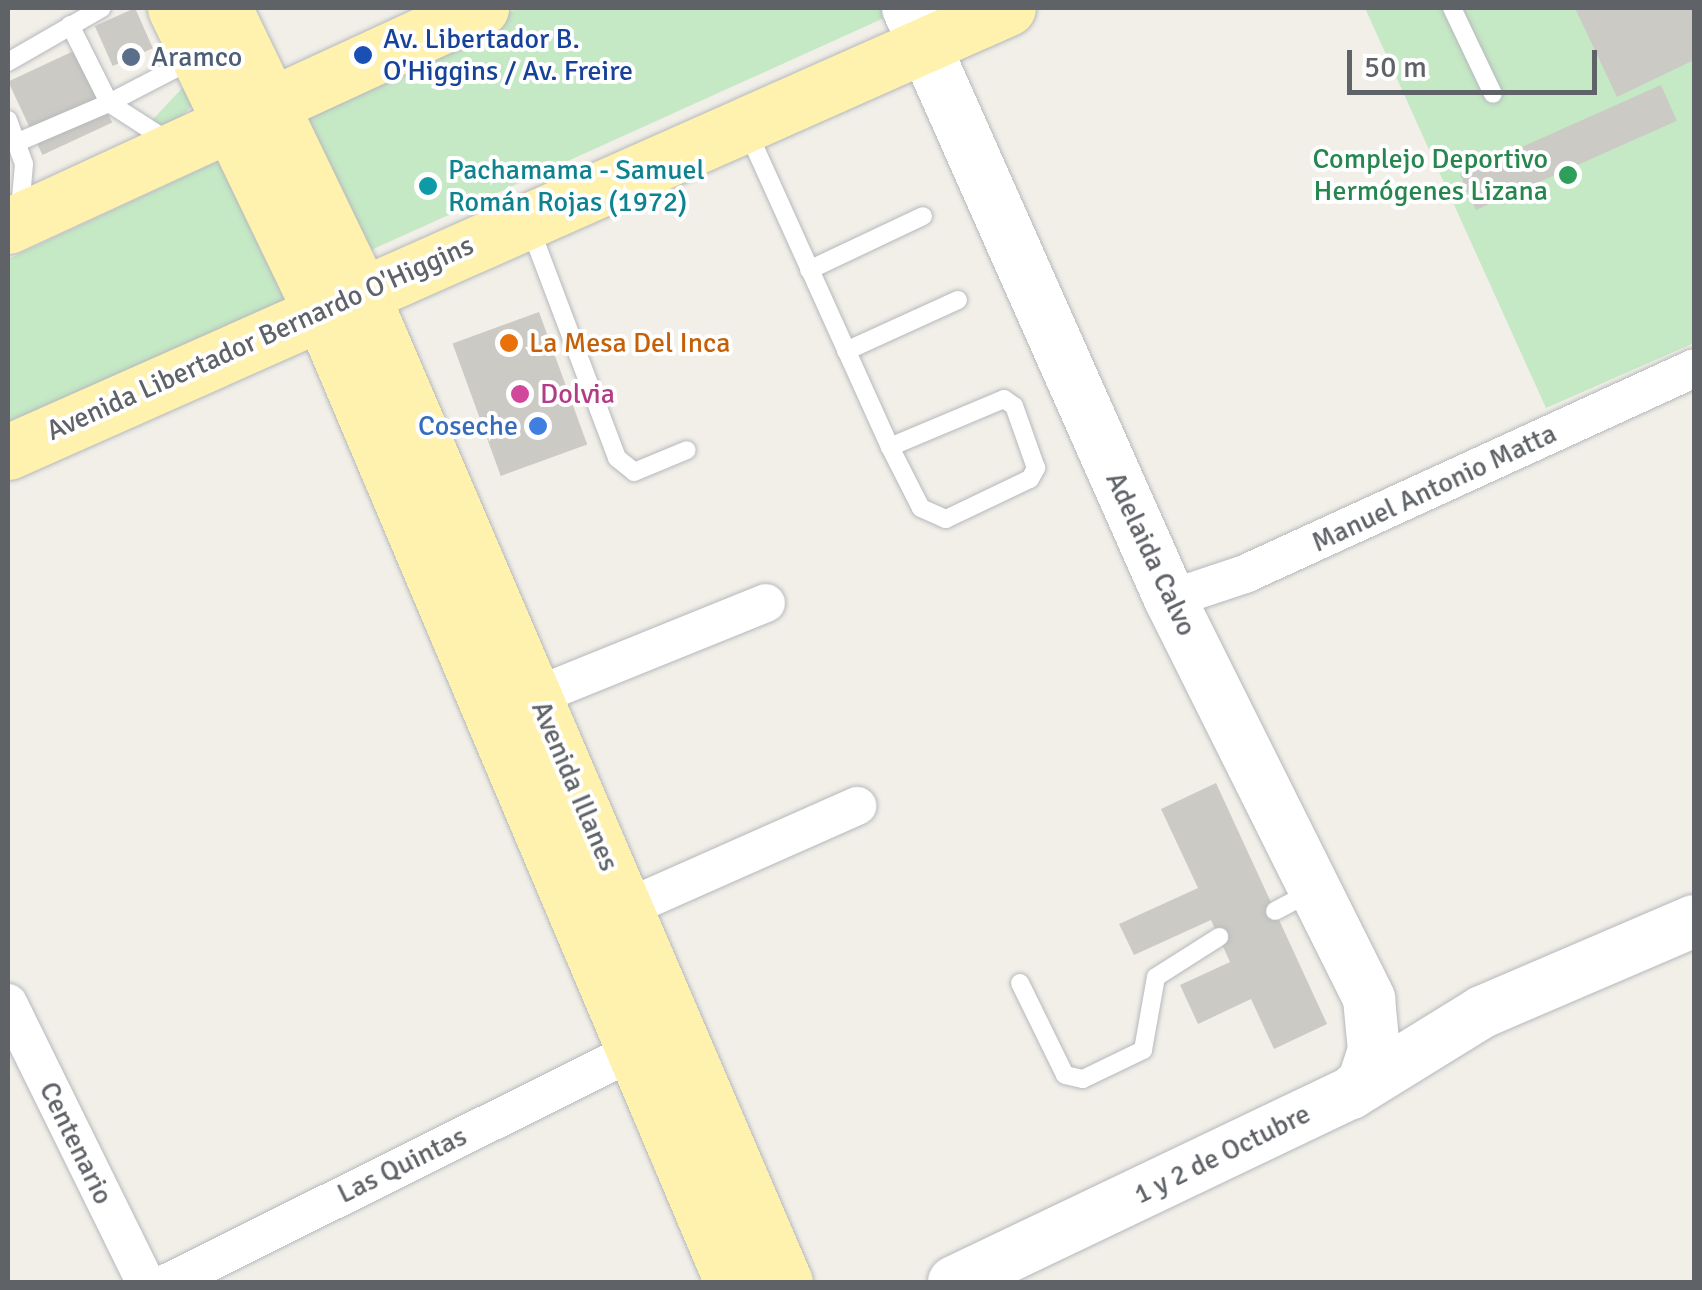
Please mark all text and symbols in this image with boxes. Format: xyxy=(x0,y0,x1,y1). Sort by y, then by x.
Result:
place label: Av. Libertador B. O'Higgins / Av. Freire xyxy=(383,22,633,88)
scale bar xyxy=(1352,30,1602,92)
place label: Aramco xyxy=(151,40,242,74)
marker: Av. Libertador B. O'Higgins / Av. Freire xyxy=(352,44,374,66)
marker: Aramco xyxy=(120,46,142,68)
text: 50 m xyxy=(1364,49,1427,86)
place label: Complejo Deportivo Hermógenes Lizana xyxy=(1312,142,1548,208)
place label: Pachamama - Samuel Román Rojas (1972) xyxy=(448,153,705,219)
marker: Complejo Deportivo Hermógenes Lizana xyxy=(1557,164,1579,186)
marker: Pachamama - Samuel Román Rojas (1972) xyxy=(417,175,439,197)
street label: Avenida Libertador Bernardo O'Higgins xyxy=(41,228,479,448)
place label: La Mesa Del Inca xyxy=(529,326,730,360)
marker: La Mesa Del Inca xyxy=(498,332,520,354)
place label: Dolvia xyxy=(540,377,615,411)
marker: Dolvia xyxy=(509,383,531,405)
place label: Coseche xyxy=(418,409,518,443)
marker: Coseche xyxy=(527,415,549,437)
street label: Manuel Antonio Matta xyxy=(1306,417,1562,559)
street label: Adelaida Calvo xyxy=(1098,467,1204,641)
street label: Avenida Illanes xyxy=(524,696,626,876)
street label: Centenario xyxy=(32,1076,120,1210)
street label: 1 y 2 de Octubre xyxy=(1128,1097,1316,1211)
street label: Las Quintas xyxy=(332,1119,472,1211)

